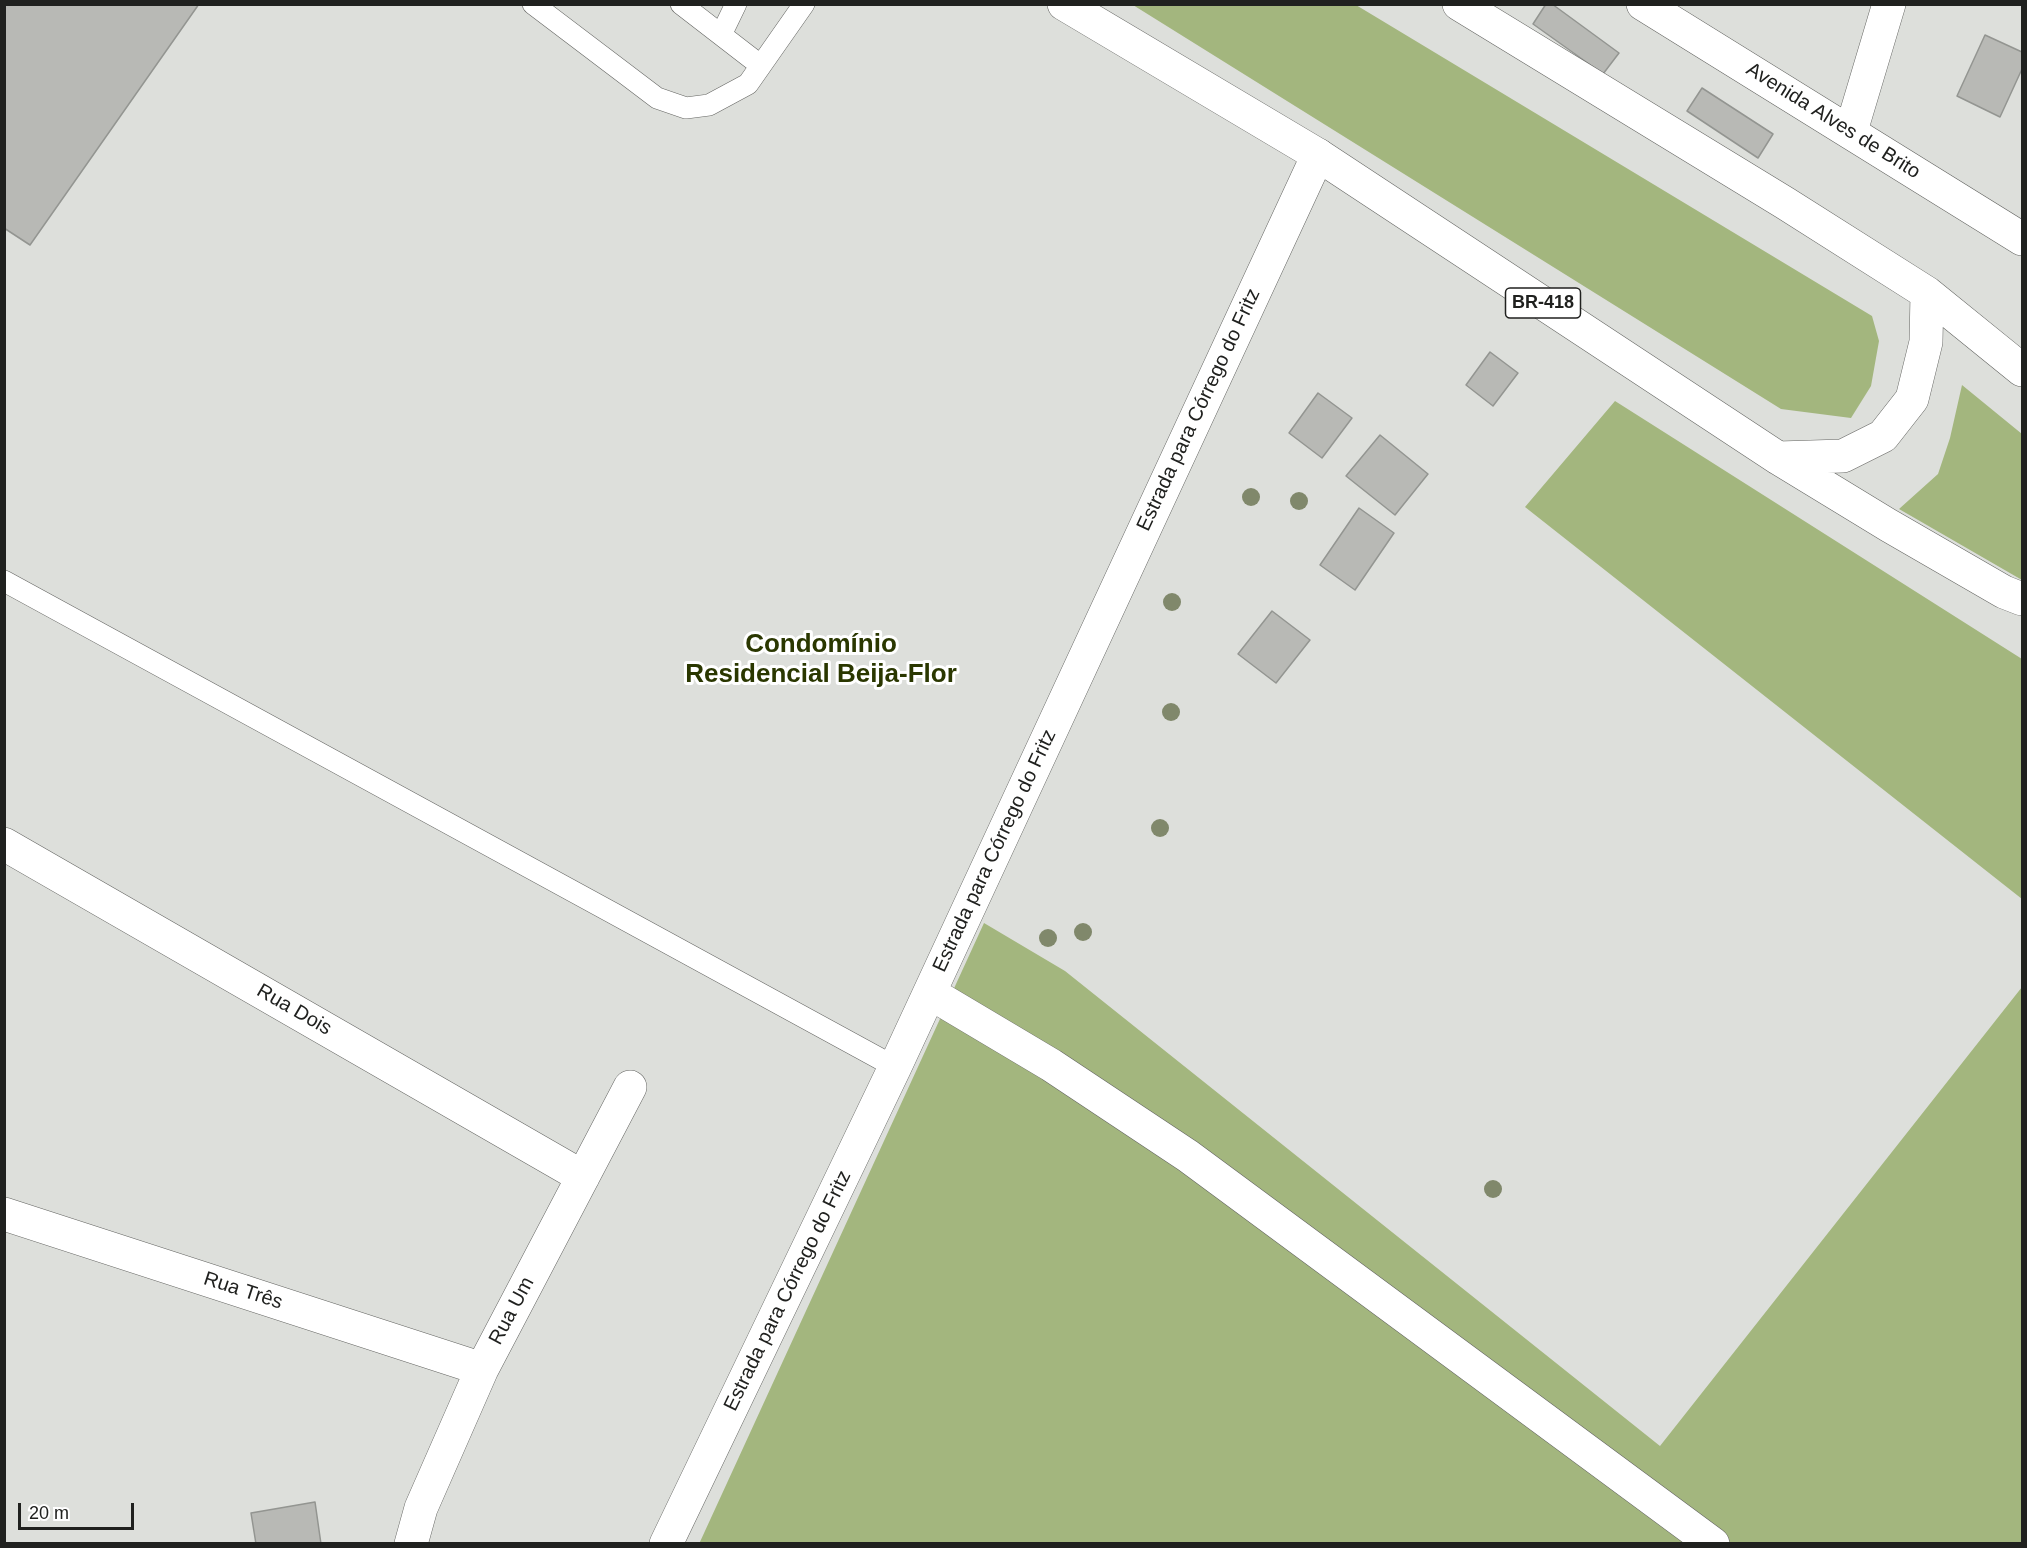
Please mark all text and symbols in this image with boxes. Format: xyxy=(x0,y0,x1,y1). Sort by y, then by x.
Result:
street label: Avenida Alves de Brito xyxy=(1741,58,1925,184)
street label: Estrada para Córrego do Fritz xyxy=(1132,285,1266,535)
road number: BR-418 xyxy=(1506,288,1580,318)
district label: Condomínio Residencial Beija-Flor xyxy=(685,629,957,690)
street label: Estrada para Córrego do Fritz xyxy=(928,726,1062,976)
street label: Rua Dois xyxy=(252,979,336,1041)
street label: Estrada para Córrego do Fritz xyxy=(719,1167,857,1415)
street label: Rua Três xyxy=(201,1267,285,1315)
street label: Rua Um xyxy=(484,1273,540,1349)
scale bar xyxy=(21,1491,136,1529)
text: 20 m xyxy=(29,1503,69,1523)

